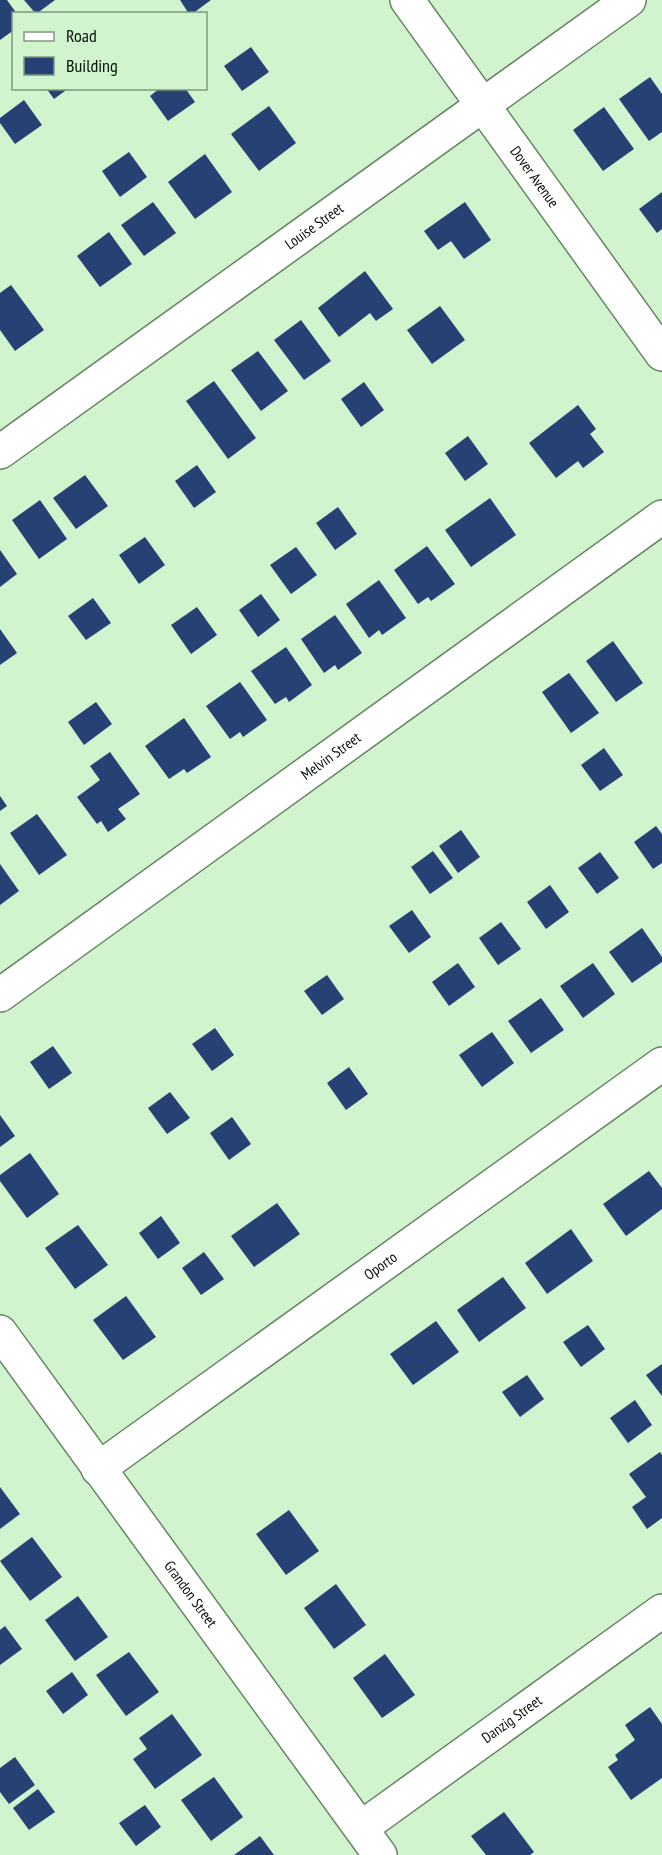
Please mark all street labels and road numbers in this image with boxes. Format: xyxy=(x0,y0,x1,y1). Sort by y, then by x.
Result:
street label: Dover Avenue xyxy=(506,142,563,211)
street label: Louise Street xyxy=(281,198,347,253)
street label: Melvin Street xyxy=(297,728,364,784)
street label: Oporto xyxy=(360,1247,401,1284)
street label: Grandon Street xyxy=(160,1557,221,1631)
street label: Danzig Street xyxy=(478,1691,546,1747)

